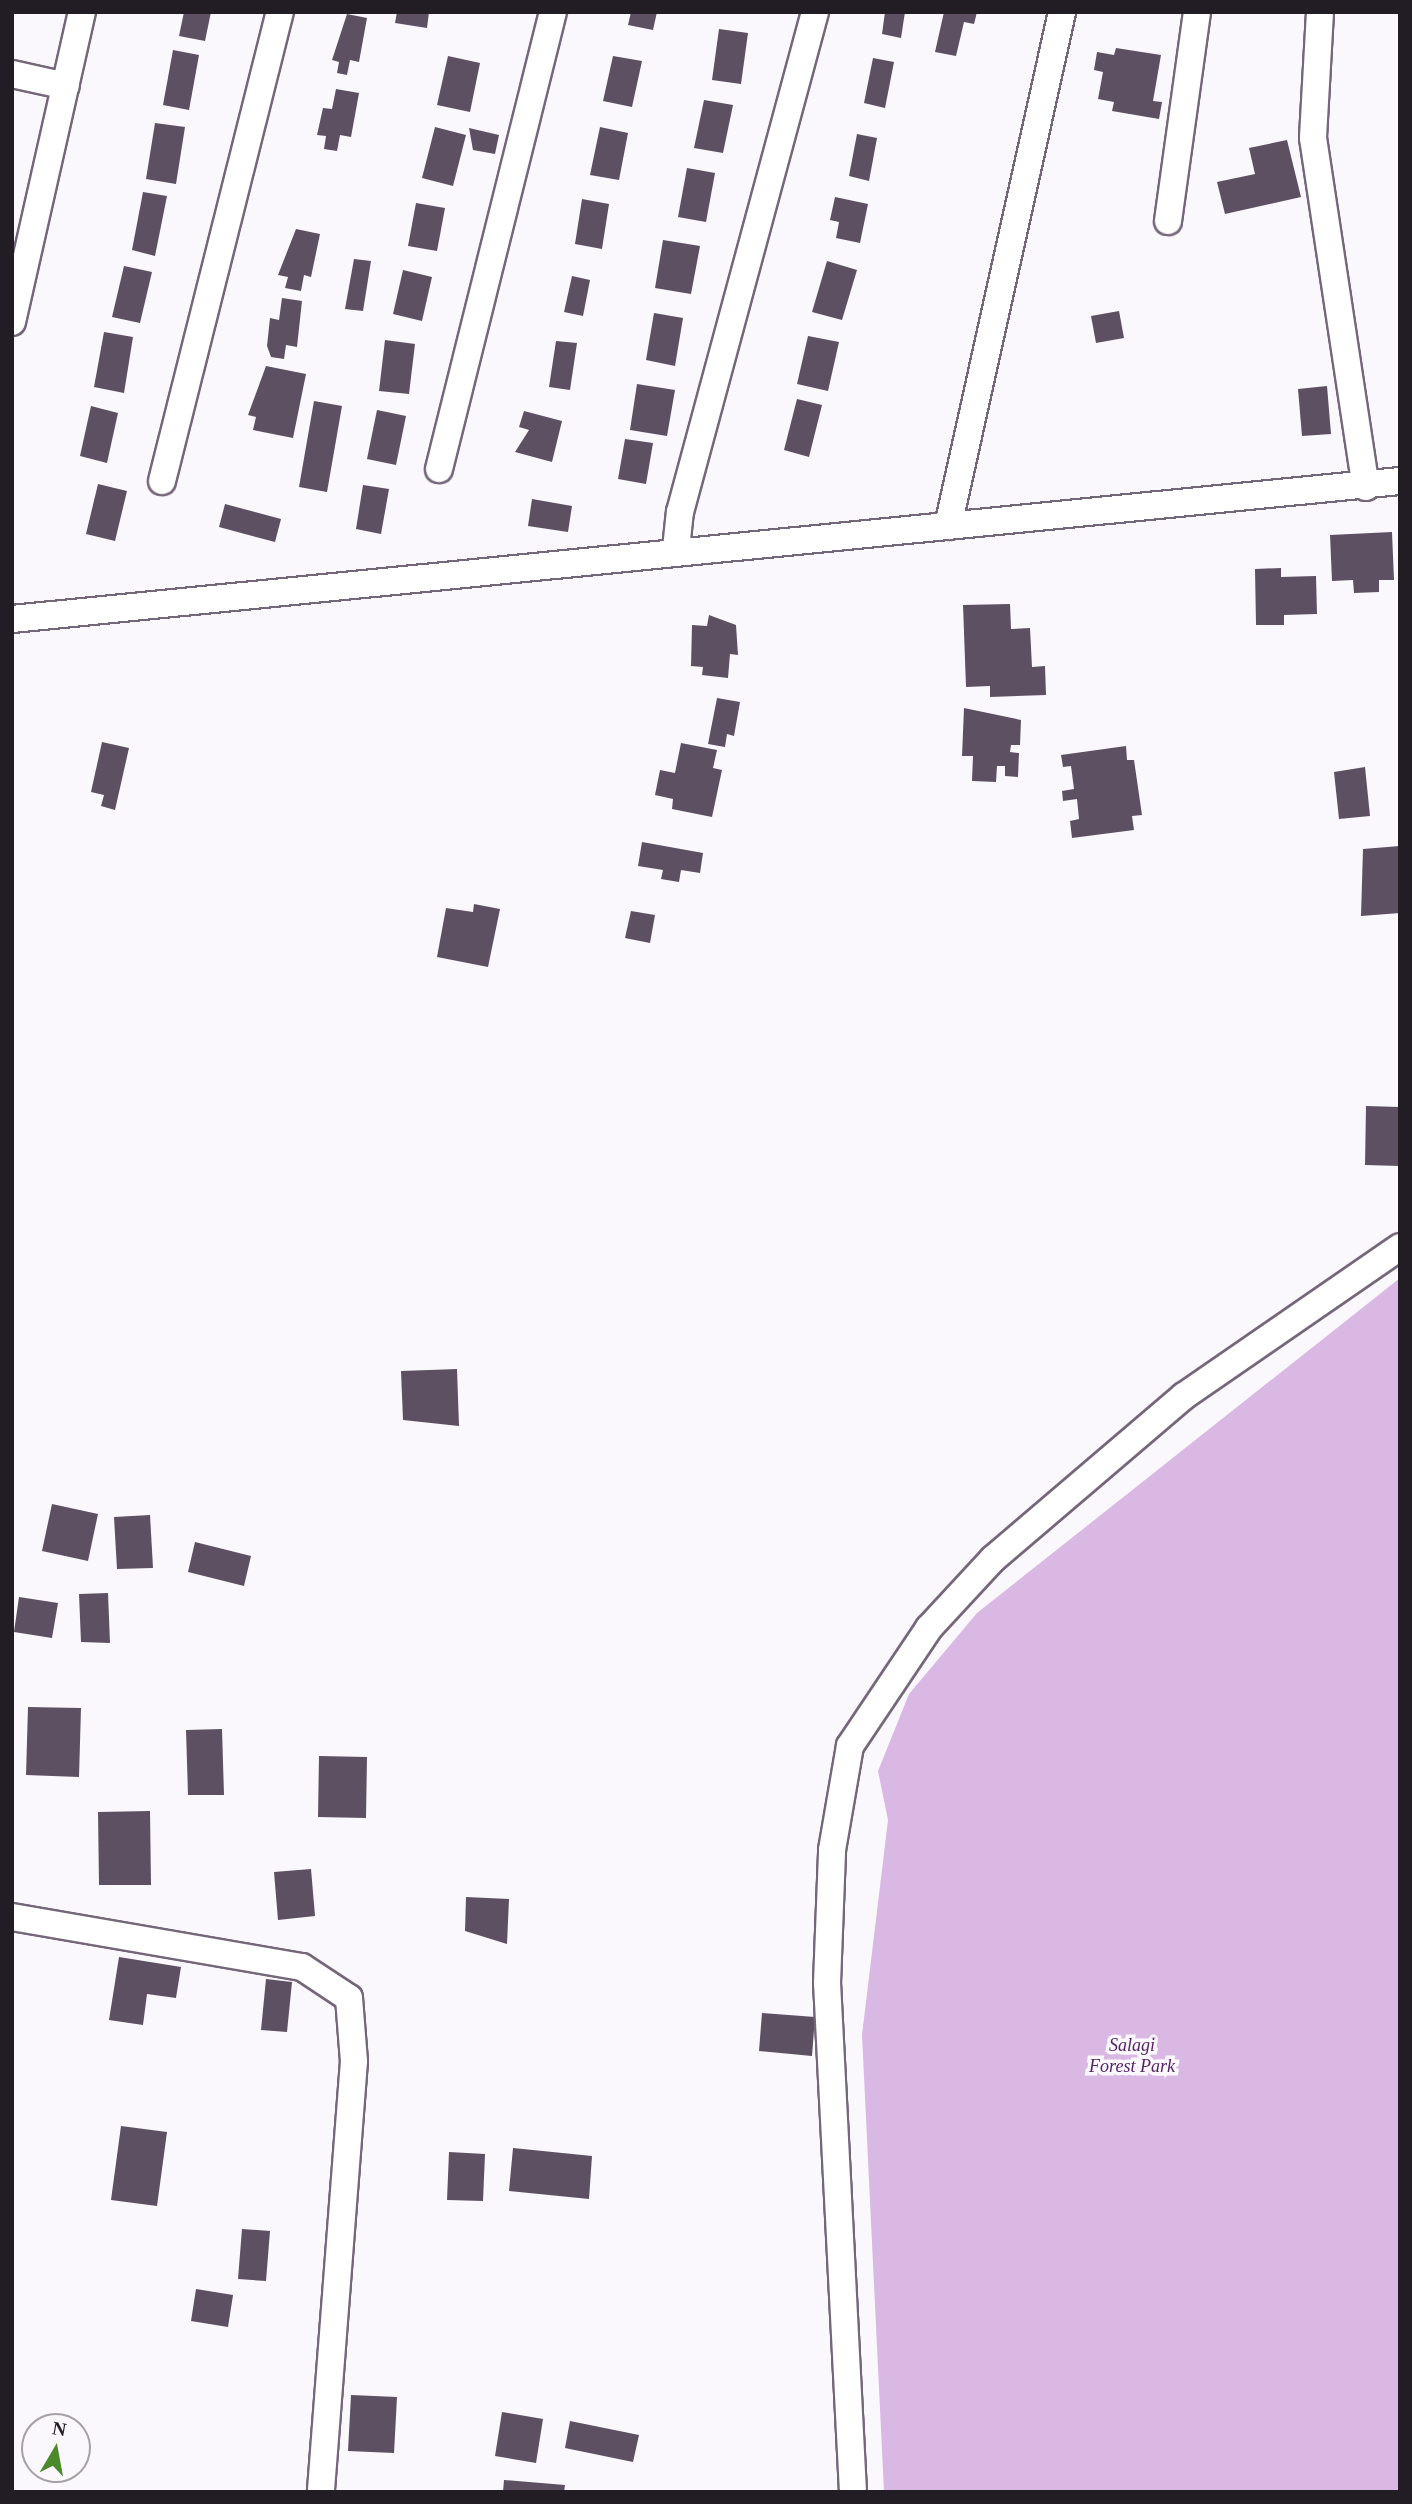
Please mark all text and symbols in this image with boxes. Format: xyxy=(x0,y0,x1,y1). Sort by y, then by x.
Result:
park label: Salagi Forest Park xyxy=(1089,2035,1175,2078)
north arrow xyxy=(21,2413,91,2483)
text: N xyxy=(51,2417,68,2440)

